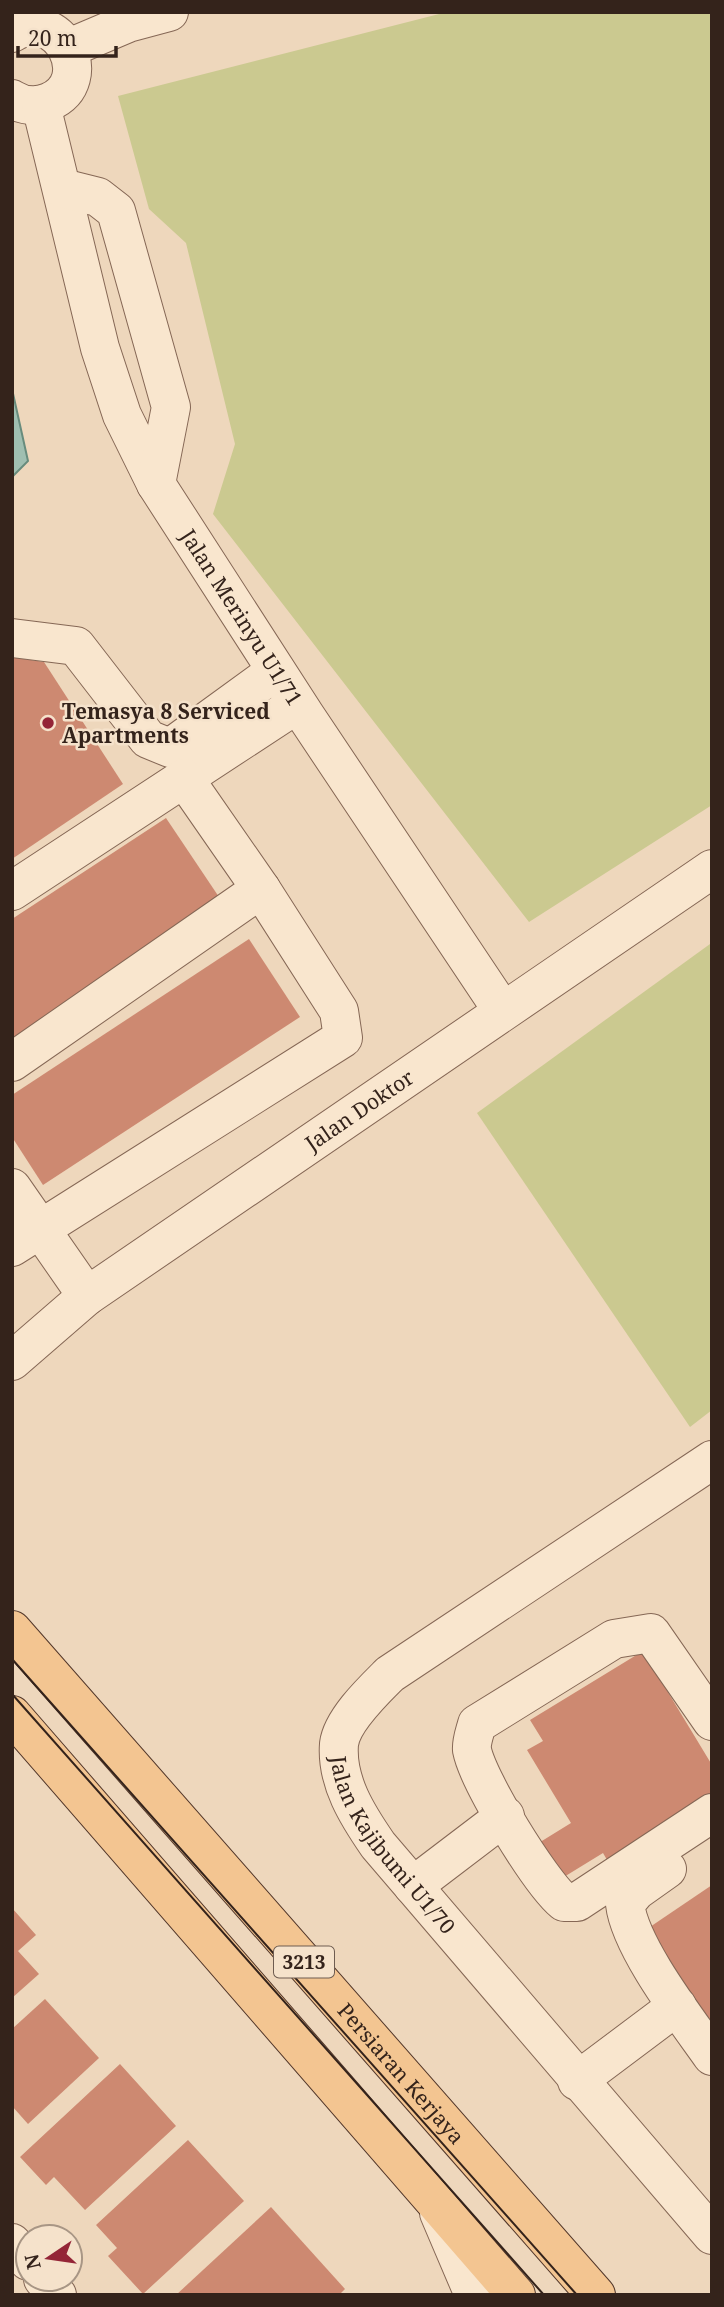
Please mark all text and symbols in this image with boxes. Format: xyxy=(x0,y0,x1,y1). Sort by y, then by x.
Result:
scale bar xyxy=(18,14,116,58)
text: 20 m xyxy=(28,24,77,52)
street label: Jalan Merinyu U1/71 xyxy=(174,523,309,711)
place label: Temasya 8 Serviced Apartments xyxy=(62,697,270,749)
marker: Temasya 8 Serviced Apartments xyxy=(40,715,56,731)
street label: Jalan Doktor xyxy=(299,1063,419,1158)
street label: Jalan Kajibumi U1/70 xyxy=(325,1754,462,1940)
road number: 3213 xyxy=(274,1946,334,1978)
street label: Persiaran Kerjaya xyxy=(332,1997,471,2150)
north arrow xyxy=(14,2223,84,2293)
text: N xyxy=(18,2252,47,2272)

